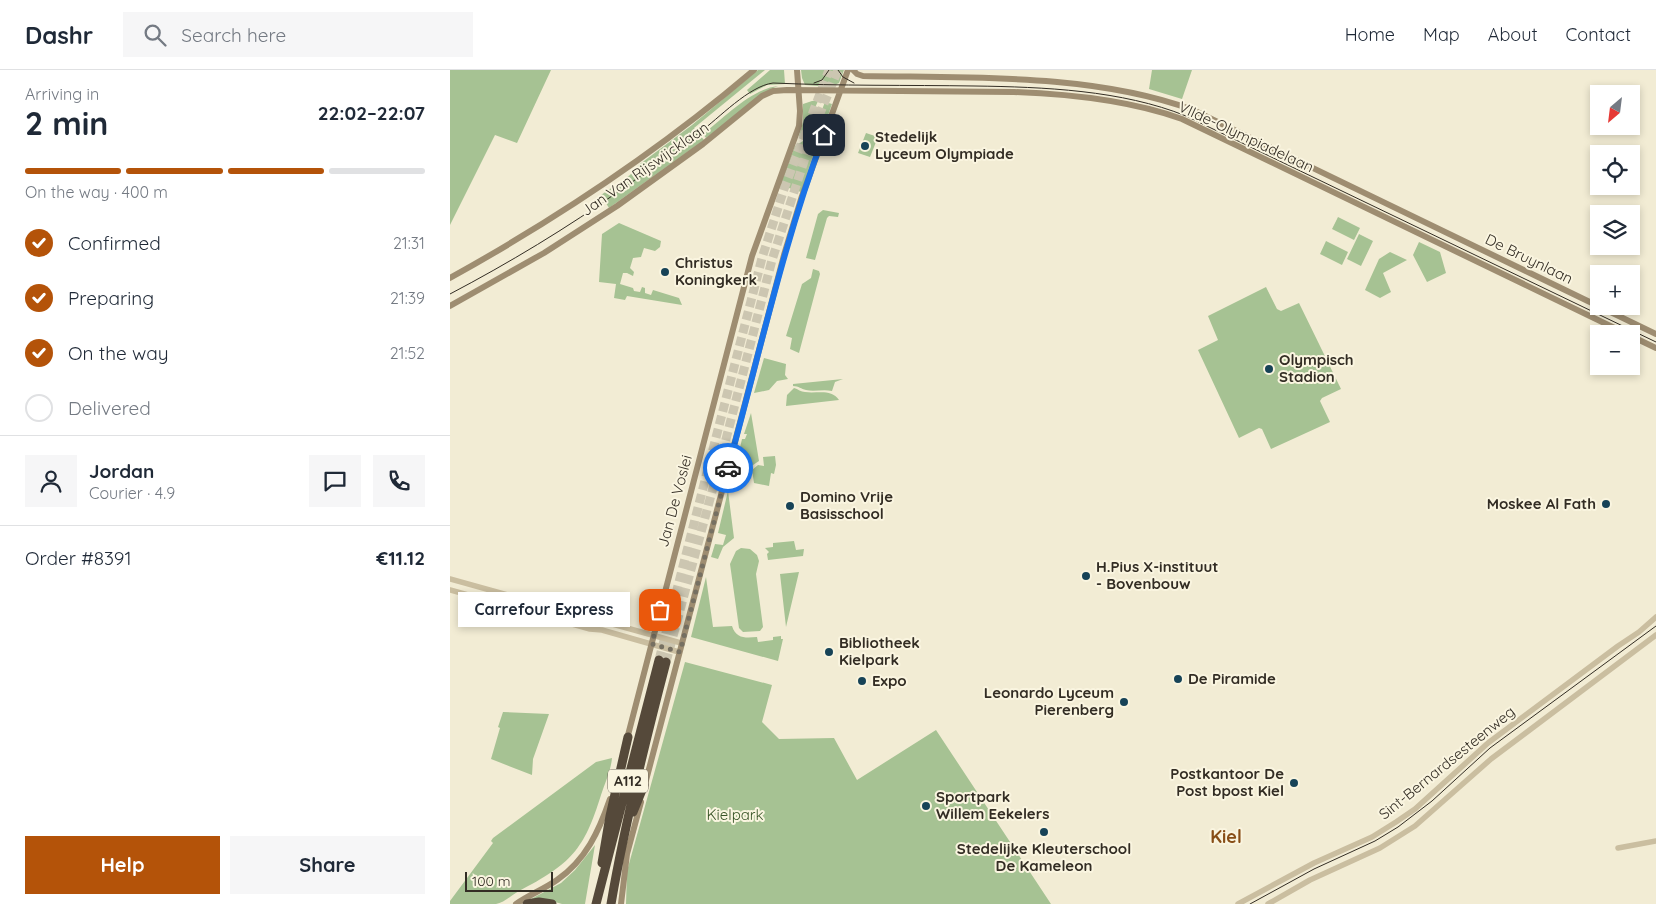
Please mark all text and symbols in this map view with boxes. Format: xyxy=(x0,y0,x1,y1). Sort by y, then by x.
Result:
search box xyxy=(123,12,473,57)
text: Dashr xyxy=(25,20,93,50)
icon: search xyxy=(141,21,169,49)
text: Search here xyxy=(181,23,286,47)
text: Home xyxy=(1345,23,1395,46)
text: Map xyxy=(1423,23,1460,46)
text: About xyxy=(1488,23,1538,46)
text: Contact xyxy=(1566,23,1631,46)
text: Arriving in xyxy=(25,84,99,104)
north arrow xyxy=(1590,85,1640,135)
map controls xyxy=(1590,85,1640,375)
street label: VIIde-Olympiadelaan xyxy=(1175,97,1317,176)
text: 22:02–22:07 xyxy=(318,101,425,125)
text: 2 min xyxy=(25,103,108,143)
pin xyxy=(803,114,845,156)
street label: Jan Van Rijswijcklaan xyxy=(577,117,712,220)
icon: home xyxy=(810,121,838,149)
place label: Stedelijk Lyceum Olympiade xyxy=(875,127,1014,163)
marker: Stedelijk Lyceum Olympiade xyxy=(859,140,871,152)
button: locate xyxy=(1590,145,1640,195)
text: On the way · 400 m xyxy=(25,182,168,202)
button: layers xyxy=(1590,205,1640,255)
icon: check xyxy=(25,229,53,257)
street label: De Bruynlaan xyxy=(1482,229,1576,288)
text: Confirmed xyxy=(68,231,161,255)
text: 21:31 xyxy=(393,233,425,253)
place label: Christus Koningkerk xyxy=(675,253,757,289)
button: + xyxy=(1590,265,1640,315)
marker: Christus Koningkerk xyxy=(659,266,671,278)
icon: check xyxy=(25,284,53,312)
text: Preparing xyxy=(68,286,154,310)
text: 21:39 xyxy=(390,288,425,308)
button: − xyxy=(1590,325,1640,375)
icon: check xyxy=(25,339,53,367)
text: On the way xyxy=(68,341,169,365)
text: 21:52 xyxy=(390,343,425,363)
place label: Olympisch Stadion xyxy=(1279,350,1354,386)
marker: Olympisch Stadion xyxy=(1263,363,1275,375)
text: Delivered xyxy=(68,396,151,420)
courier xyxy=(703,443,753,493)
street label: Jan De Voslei xyxy=(653,453,696,549)
icon: car xyxy=(714,454,742,482)
button: person xyxy=(25,455,77,507)
button: chat xyxy=(309,455,361,507)
button: phone xyxy=(373,455,425,507)
text: Jordan xyxy=(89,459,154,483)
text: Courier · 4.9 xyxy=(89,483,175,503)
place label: Domino Vrije Basisschool xyxy=(800,487,893,523)
place label: Moskee Al Fath xyxy=(1487,494,1596,513)
marker: Moskee Al Fath xyxy=(1600,498,1612,510)
marker: Domino Vrije Basisschool xyxy=(784,500,796,512)
text: Order #8391 xyxy=(25,546,132,570)
text: €11.12 xyxy=(376,546,425,570)
place label: H.Pius X-instituut - Bovenbouw xyxy=(1096,557,1218,593)
marker: H.Pius X-instituut - Bovenbouw xyxy=(1080,570,1092,582)
pin xyxy=(639,589,681,631)
callout: Carrefour Express xyxy=(458,592,630,628)
icon: bag xyxy=(646,596,674,624)
text: Carrefour Express xyxy=(475,599,613,619)
place label: Bibliotheek Kielpark xyxy=(839,633,920,669)
marker: Bibliotheek Kielpark xyxy=(823,646,835,658)
place label: De Piramide xyxy=(1188,669,1276,688)
place label: Expo xyxy=(872,671,907,690)
marker: De Piramide xyxy=(1172,673,1184,685)
marker: Expo xyxy=(856,675,868,687)
place label: Leonardo Lyceum Pierenberg xyxy=(984,683,1114,719)
marker: Leonardo Lyceum Pierenberg xyxy=(1118,696,1130,708)
street label: Sint-Bernardsesteenweg xyxy=(1375,702,1519,823)
place label: Postkantoor De Post bpost Kiel xyxy=(1170,764,1284,800)
road number: A112 xyxy=(608,769,648,792)
marker: Postkantoor De Post bpost Kiel xyxy=(1288,777,1300,789)
place label: Sportpark Willem Eekelers xyxy=(936,787,1049,823)
marker: Sportpark Willem Eekelers xyxy=(920,800,932,812)
park label: Kielpark xyxy=(706,805,764,824)
district label: Kiel xyxy=(1210,825,1242,848)
marker: Stedelijke Kleuterschool De Kameleon xyxy=(1038,826,1050,838)
button: Help xyxy=(25,836,220,894)
button: Share xyxy=(230,836,425,894)
place label: Stedelijke Kleuterschool De Kameleon xyxy=(957,839,1131,875)
scale bar xyxy=(465,869,552,892)
text: 100 m xyxy=(472,872,510,890)

